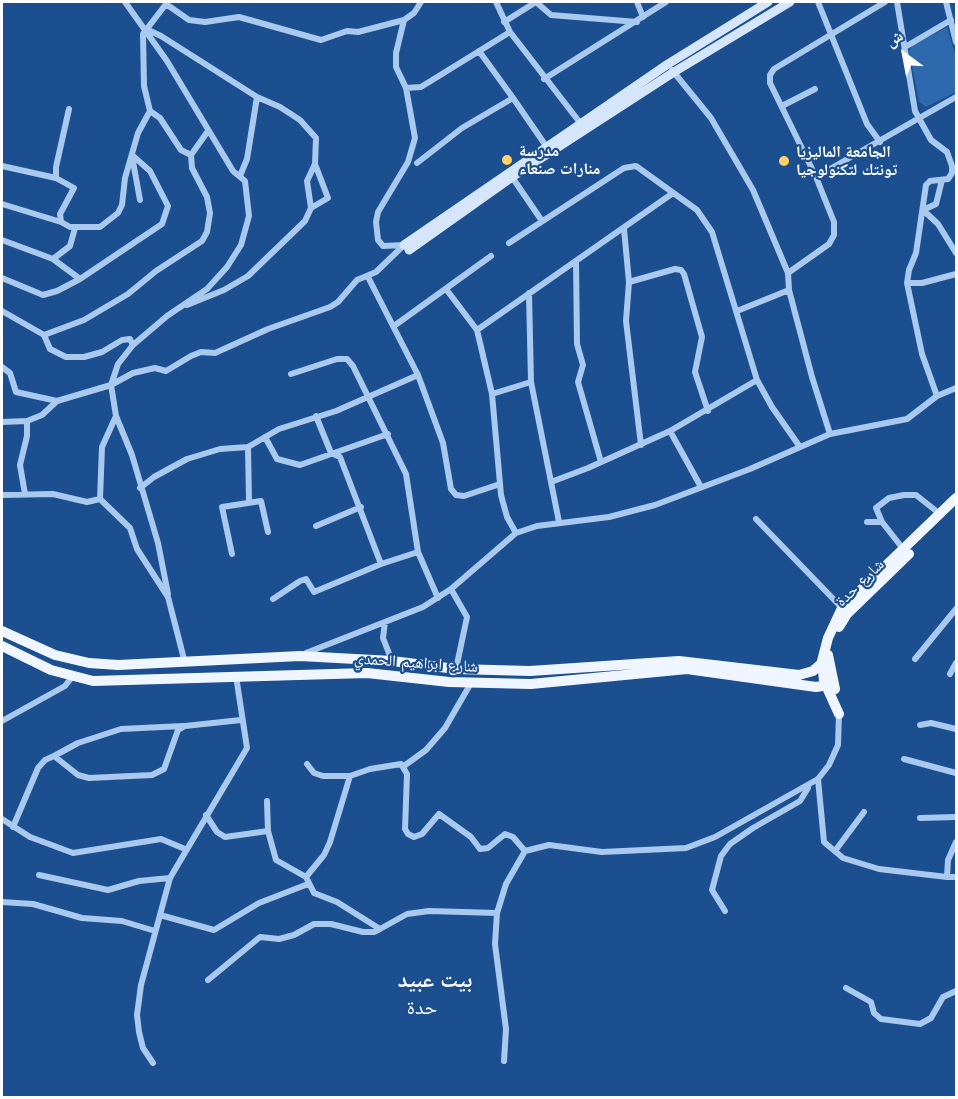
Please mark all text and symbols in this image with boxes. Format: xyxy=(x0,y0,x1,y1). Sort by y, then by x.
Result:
north arrow xyxy=(874,24,934,84)
text: ش xyxy=(882,26,906,51)
place label: مدرسة منارات صنعاء xyxy=(519,141,600,179)
place label: الجامعة الماليزيا تونتك لتكنولوجيا xyxy=(796,142,897,180)
marker: مدرسة منارات صنعاء xyxy=(500,153,514,167)
marker: الجامعة الماليزيا تونتك لتكنولوجيا xyxy=(777,154,791,168)
street label: شارع حدة xyxy=(832,555,888,611)
street label: شارع ابراهيم الحمدي xyxy=(353,649,479,677)
district label: بيت عبيد xyxy=(398,968,472,994)
district label: حدة xyxy=(407,996,437,1020)

